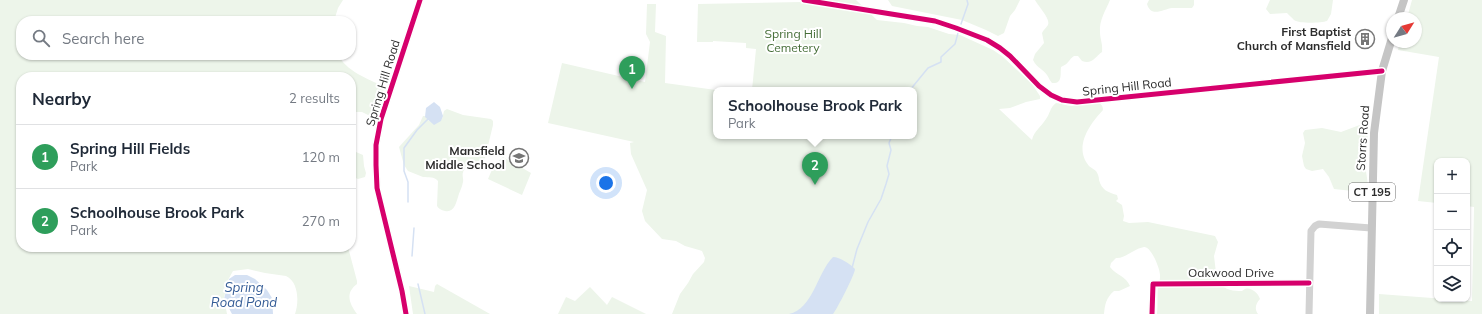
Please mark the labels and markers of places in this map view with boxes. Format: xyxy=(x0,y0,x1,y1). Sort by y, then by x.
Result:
place label: First Baptist Church of Mansfield xyxy=(1237,24,1351,53)
building icon: First Baptist Church of Mansfield xyxy=(1354,28,1376,50)
pin: 1 xyxy=(619,56,645,89)
place label: Mansfield Middle School xyxy=(425,143,505,172)
school or university icon: Mansfield Middle School xyxy=(508,147,530,169)
pin: 2 xyxy=(802,152,828,185)

